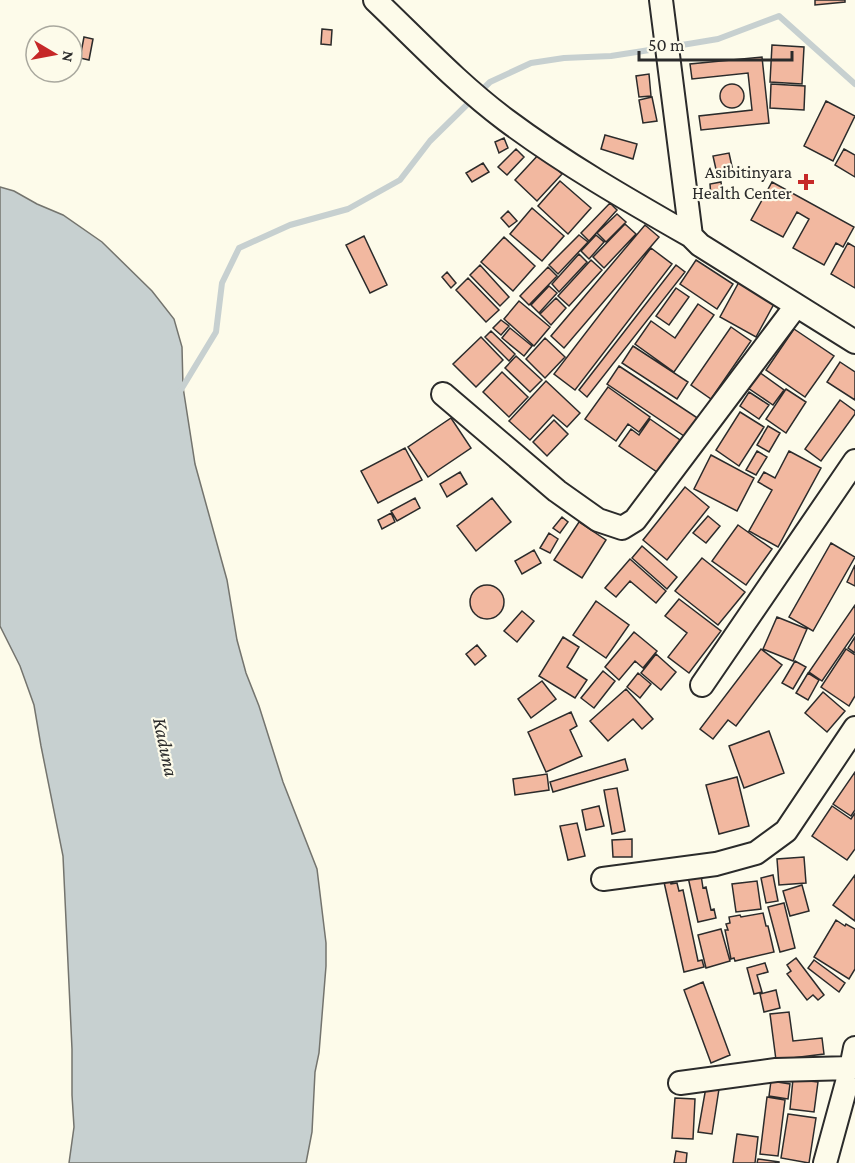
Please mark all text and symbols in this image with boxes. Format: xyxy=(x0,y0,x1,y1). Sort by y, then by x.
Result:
north arrow xyxy=(24,24,84,84)
scale bar xyxy=(639,24,792,62)
text: 50 m xyxy=(648,35,685,55)
text: N xyxy=(59,50,78,63)
place label: Asibitinyara Health Center xyxy=(692,162,793,203)
marker: Asibitinyara Health Center xyxy=(797,173,815,191)
water label: Kaduna xyxy=(149,716,183,778)

